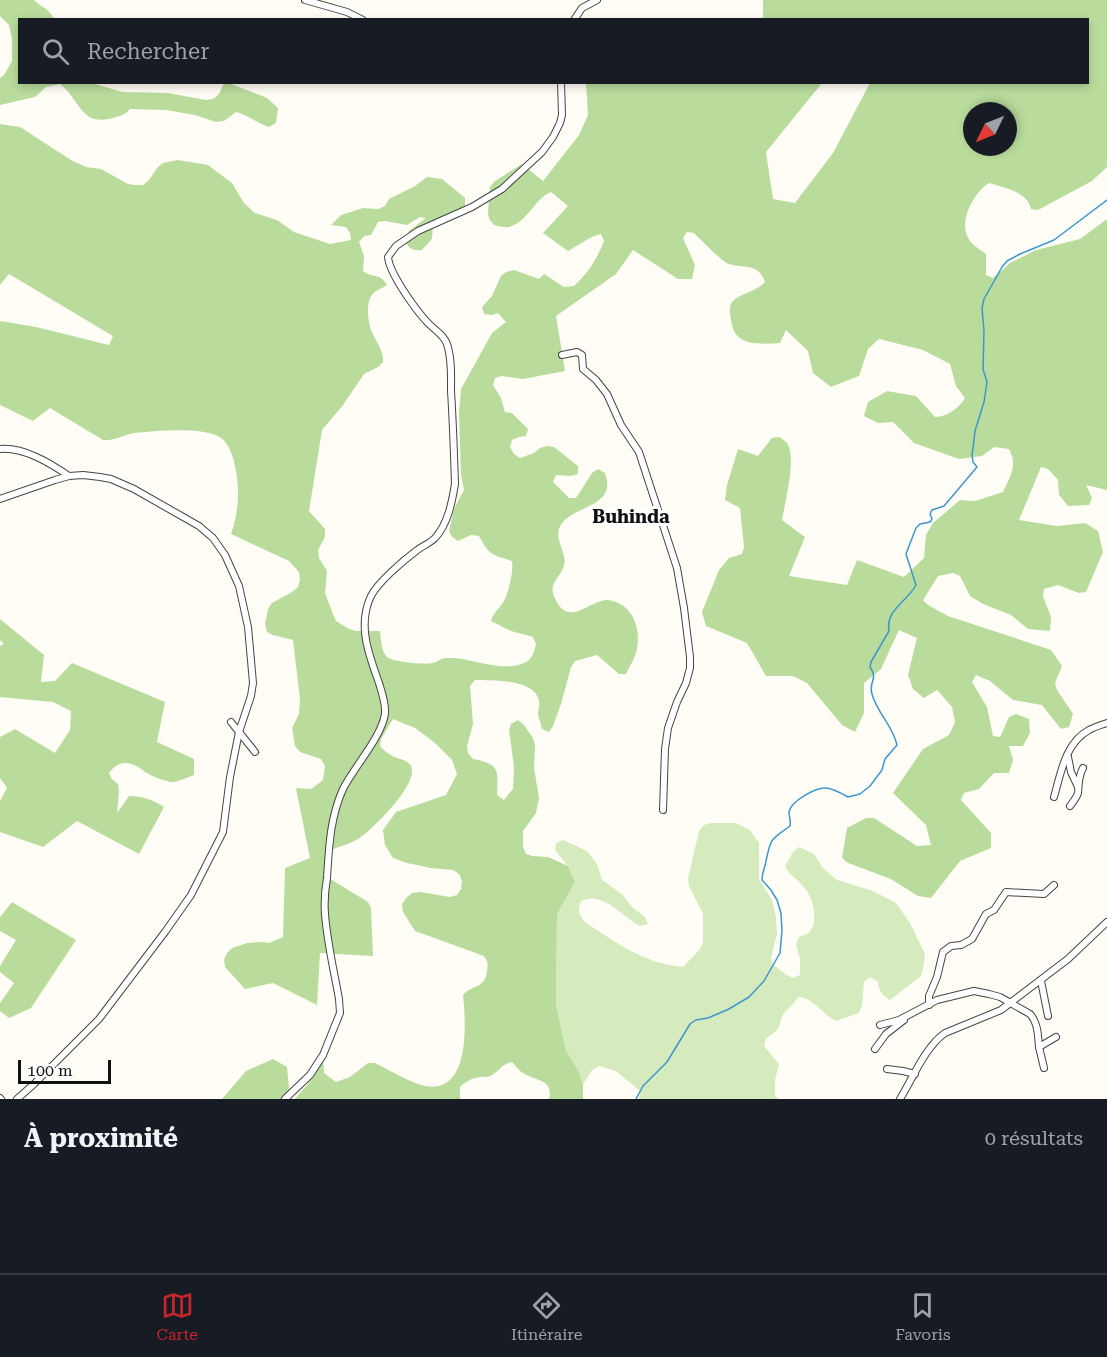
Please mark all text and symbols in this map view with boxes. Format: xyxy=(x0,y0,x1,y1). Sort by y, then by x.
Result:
search box xyxy=(18,18,1089,84)
icon: search xyxy=(39,35,72,68)
text: Rechercher xyxy=(87,39,209,64)
north arrow xyxy=(963,102,1017,156)
district label: Buhinda xyxy=(592,506,670,527)
scale bar xyxy=(18,1057,111,1084)
text: 100 m xyxy=(27,1061,73,1080)
text: À proximité xyxy=(24,1123,178,1153)
text: 0 résultats xyxy=(985,1126,1083,1150)
tab: Carte xyxy=(156,1289,198,1344)
tab: Itinéraire xyxy=(511,1289,582,1344)
tab: Favoris xyxy=(895,1289,951,1344)

